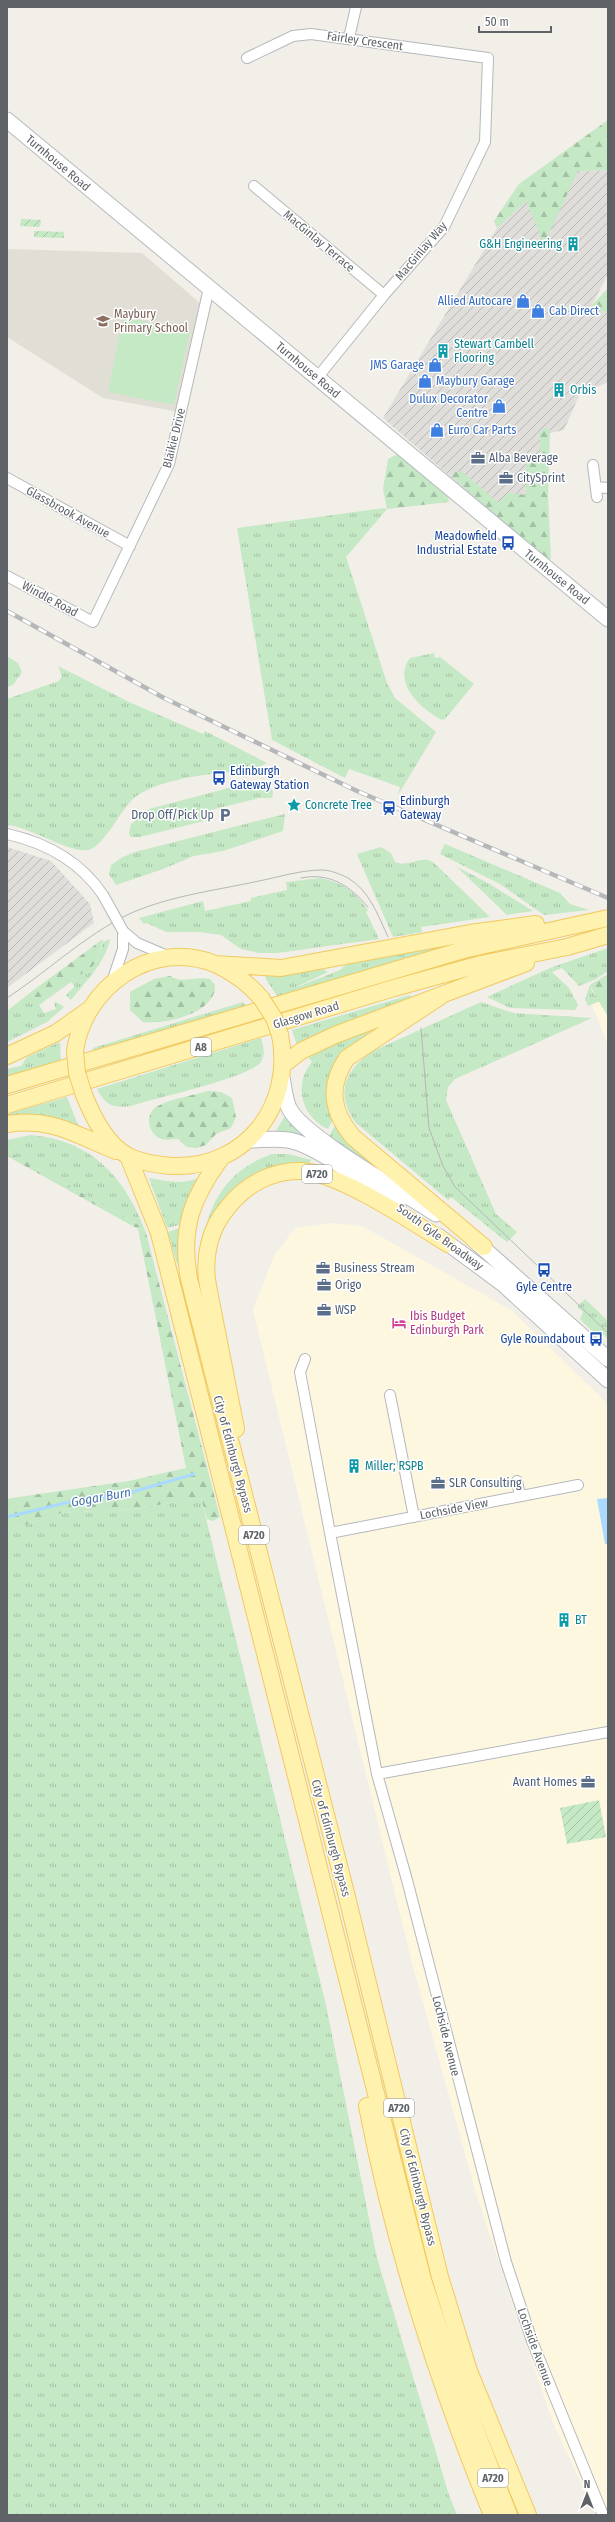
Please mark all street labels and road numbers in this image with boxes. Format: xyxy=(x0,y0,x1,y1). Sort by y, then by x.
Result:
street label: Fairley Crescent xyxy=(326,29,404,53)
street label: Turnhouse Road xyxy=(23,132,93,194)
street label: MacGinlay Terrace xyxy=(281,207,357,275)
street label: MacGinlay Way xyxy=(392,218,450,283)
street label: Turnhouse Road xyxy=(273,339,343,401)
street label: Blaikie Drive xyxy=(160,406,188,469)
street label: Glassbrook Avenue xyxy=(24,483,112,541)
street label: Turnhouse Road xyxy=(522,547,592,607)
street label: Windle Road xyxy=(20,578,80,620)
street label: Glasgow Road xyxy=(271,998,341,1032)
road number: A8 xyxy=(191,1038,211,1056)
road number: A720 xyxy=(302,1165,332,1183)
street label: South Gyle Broadway xyxy=(394,1201,486,1273)
street label: City of Edinburgh Bypass xyxy=(211,1394,255,1514)
street label: Lochside View xyxy=(419,1496,489,1522)
road number: A720 xyxy=(239,1526,269,1544)
street label: City of Edinburgh Bypass xyxy=(309,1778,353,1898)
street label: Lochside Avenue xyxy=(429,1994,463,2078)
road number: A720 xyxy=(384,2099,414,2117)
street label: City of Edinburgh Bypass xyxy=(397,2127,439,2247)
street label: Lochside Avenue xyxy=(514,2306,556,2388)
road number: A720 xyxy=(478,2469,508,2487)

